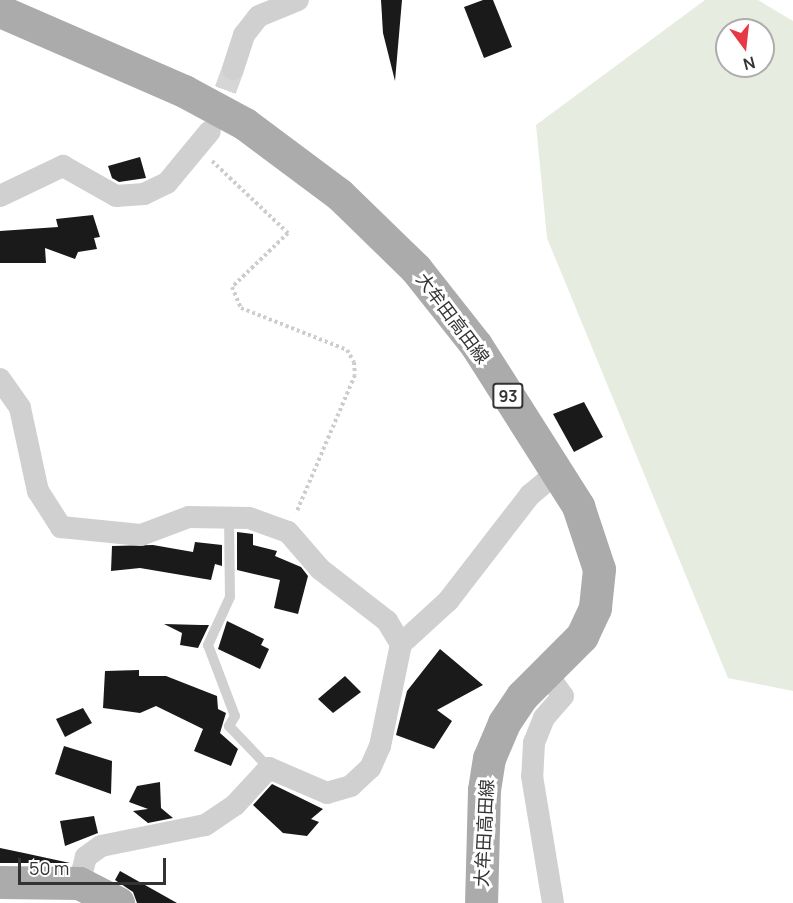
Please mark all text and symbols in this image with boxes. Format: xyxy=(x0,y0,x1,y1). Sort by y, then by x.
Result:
north arrow xyxy=(715,18,775,78)
text: N xyxy=(741,51,758,76)
street label: 大牟田高田線 xyxy=(412,268,494,368)
road number: 93 xyxy=(492,383,524,409)
street label: 大牟田高田線 xyxy=(470,779,498,887)
scale bar xyxy=(21,846,170,884)
text: 50 m xyxy=(29,856,69,880)

